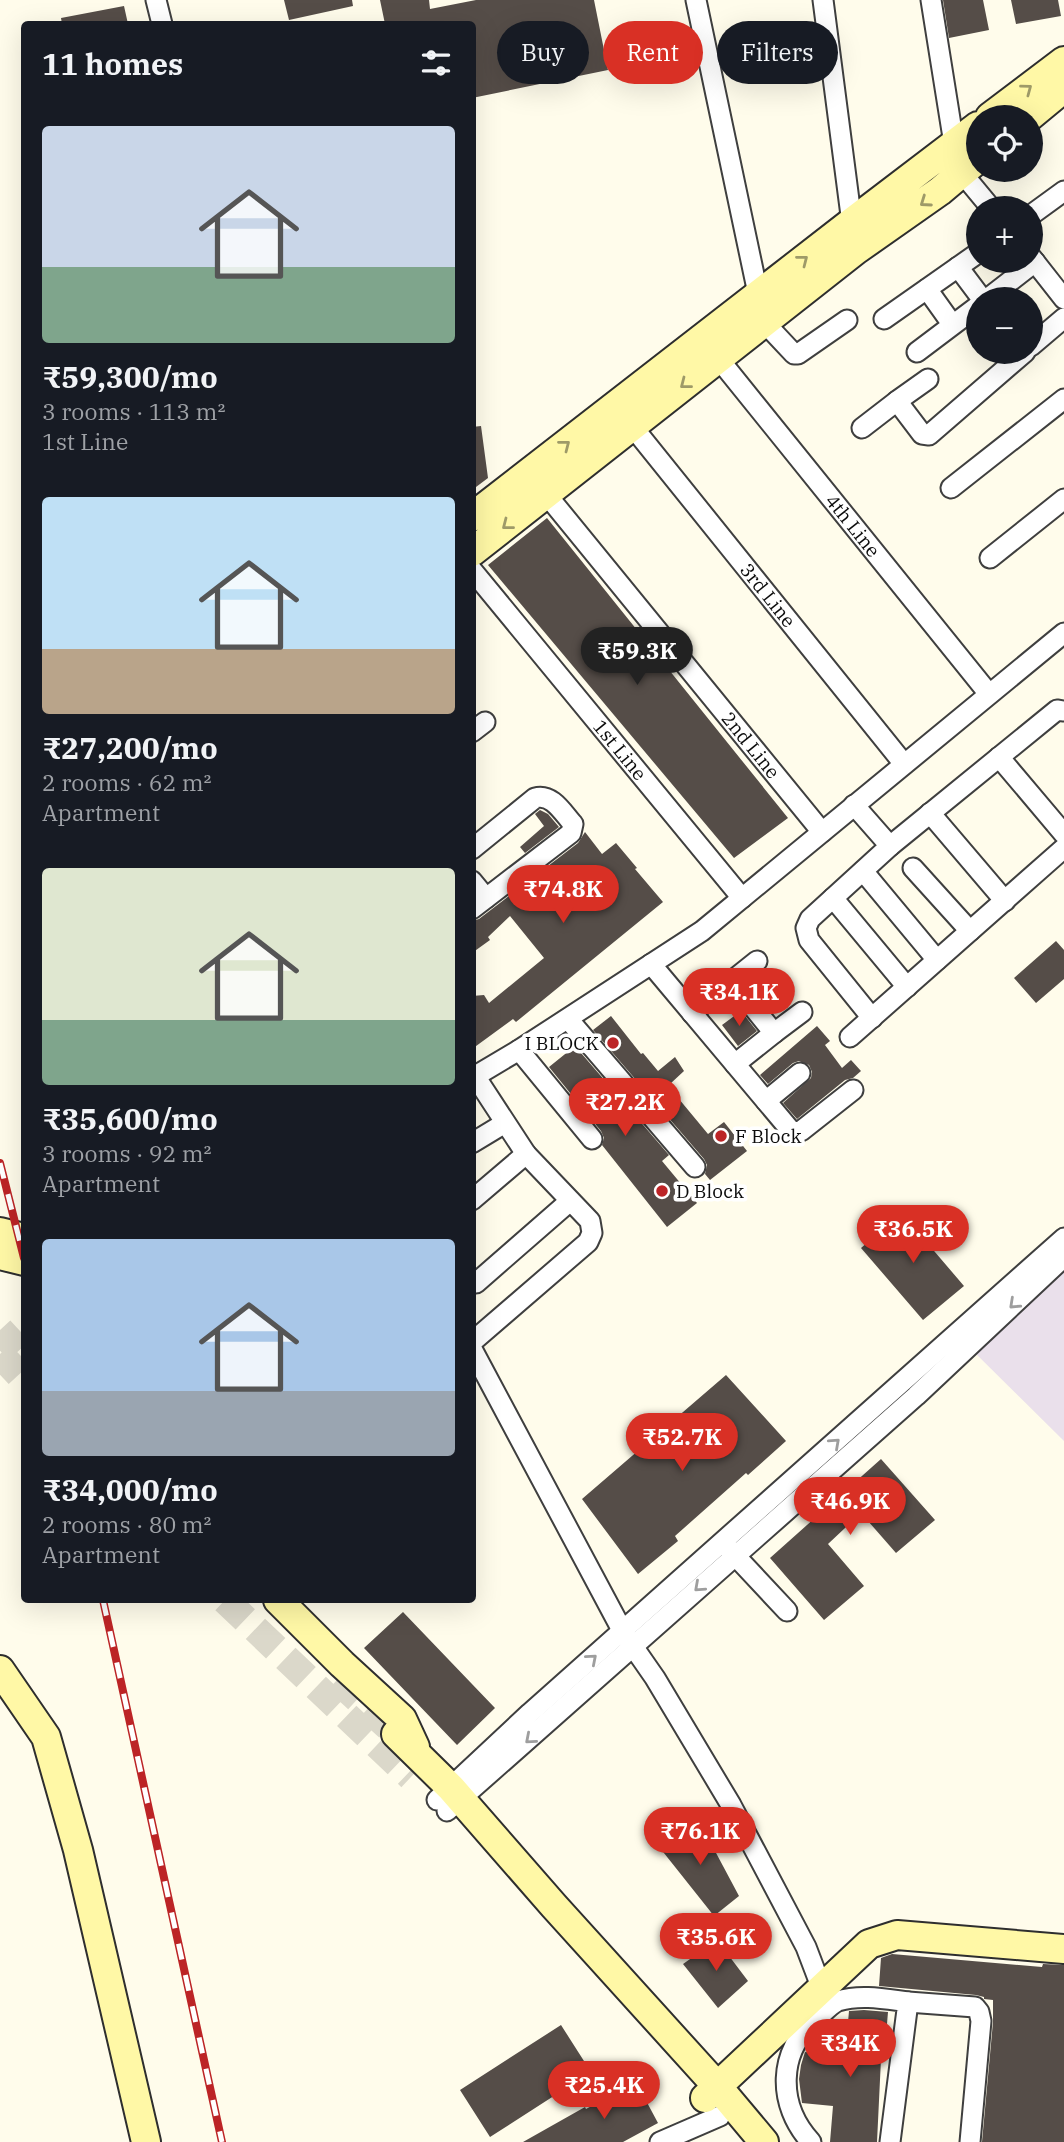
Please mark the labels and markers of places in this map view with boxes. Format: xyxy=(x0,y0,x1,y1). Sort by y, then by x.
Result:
pin: ₹59.3K xyxy=(580,628,694,687)
pin: ₹74.8K xyxy=(506,866,620,925)
pin: ₹34.1K xyxy=(682,968,796,1028)
place label: I BLOCK xyxy=(525,1031,600,1055)
marker: I BLOCK xyxy=(605,1035,621,1051)
pin: ₹27.2K xyxy=(568,1078,682,1138)
place label: F Block xyxy=(735,1124,802,1148)
marker: F Block xyxy=(713,1128,729,1144)
place label: D Block xyxy=(676,1179,744,1203)
marker: D Block xyxy=(654,1183,670,1199)
pin: ₹36.5K xyxy=(856,1206,970,1265)
pin: ₹52.7K xyxy=(625,1414,739,1473)
pin: ₹46.9K xyxy=(793,1478,907,1537)
pin: ₹76.1K xyxy=(643,1808,757,1867)
pin: ₹35.6K xyxy=(659,1913,773,1973)
pin: ₹34K xyxy=(809,2020,891,2079)
pin: ₹25.4K xyxy=(547,2062,661,2121)

